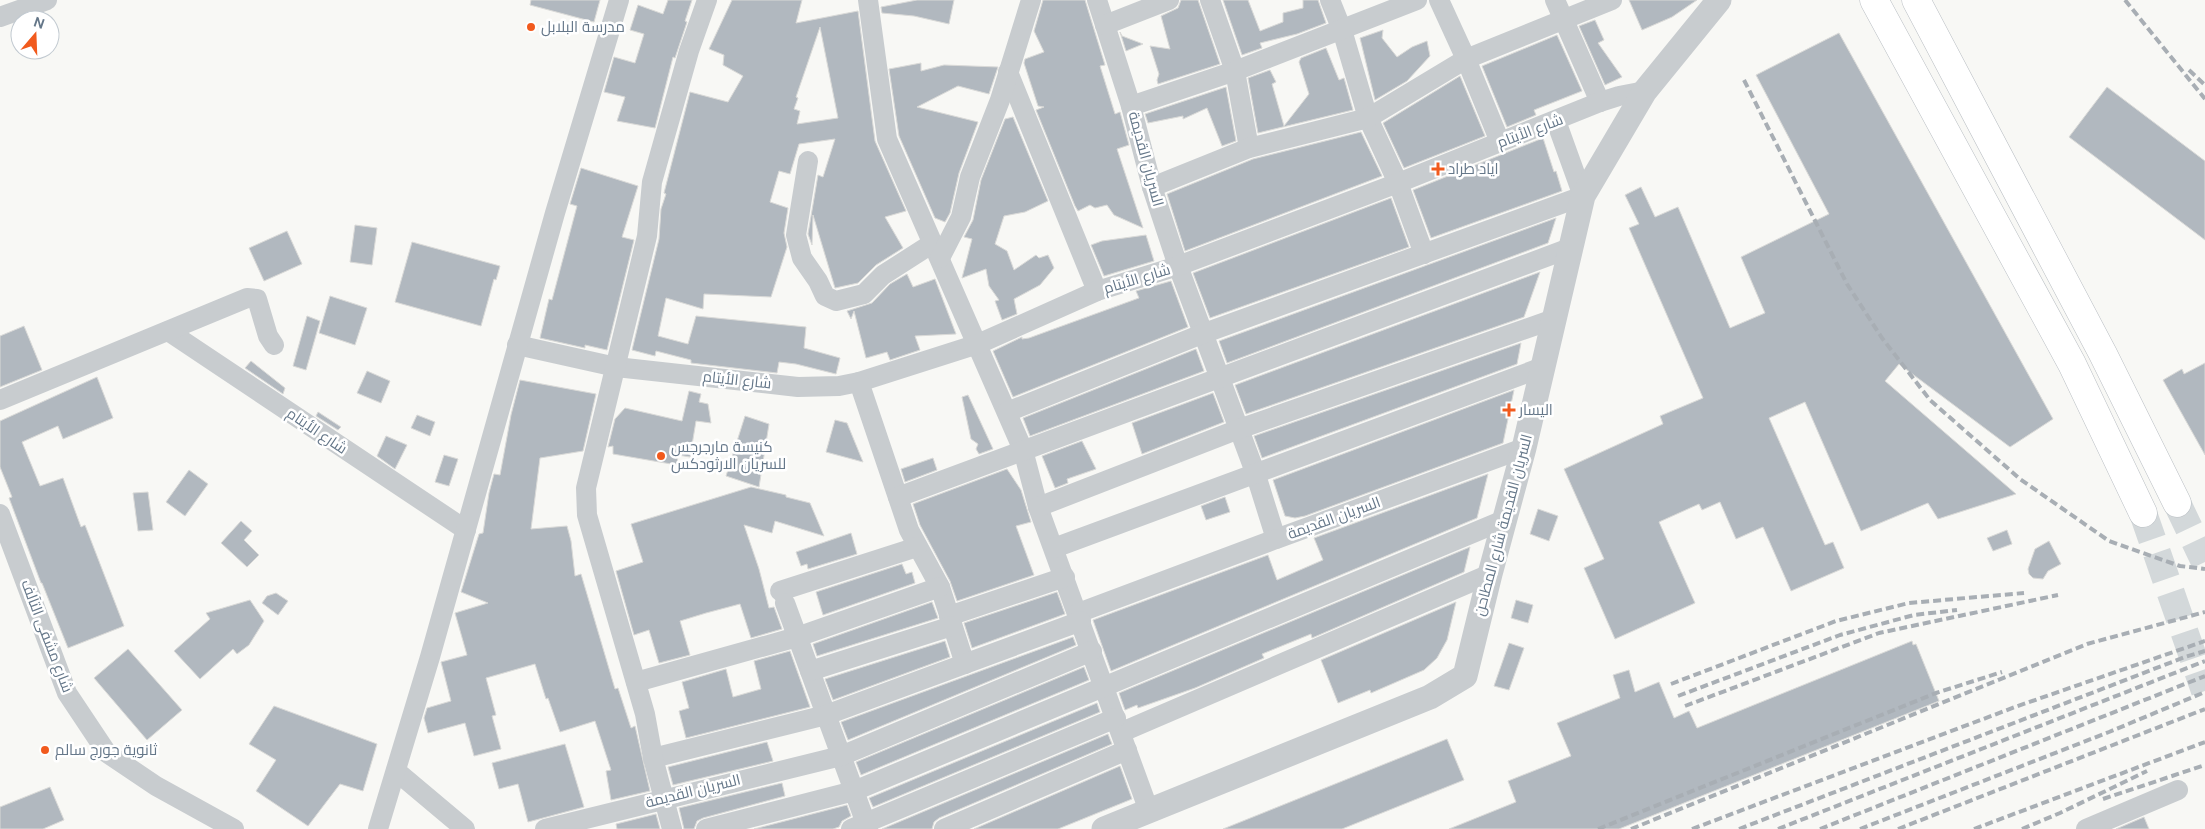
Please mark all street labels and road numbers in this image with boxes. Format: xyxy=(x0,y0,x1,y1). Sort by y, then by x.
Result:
street label: السريان القديمة xyxy=(1124,109,1168,209)
street label: شارع الأيتام xyxy=(1494,109,1566,154)
street label: شارع الأيتام xyxy=(1101,259,1173,300)
street label: شارع الأيتام xyxy=(702,366,772,395)
street label: شارع الأيتام xyxy=(282,403,351,459)
street label: السريان القديمة شارع المطاحن xyxy=(1469,432,1538,618)
street label: السريان القديمة xyxy=(1285,492,1383,544)
street label: شارع مشفى التآلف xyxy=(15,577,78,696)
street label: السريان القديمة xyxy=(643,770,743,812)

